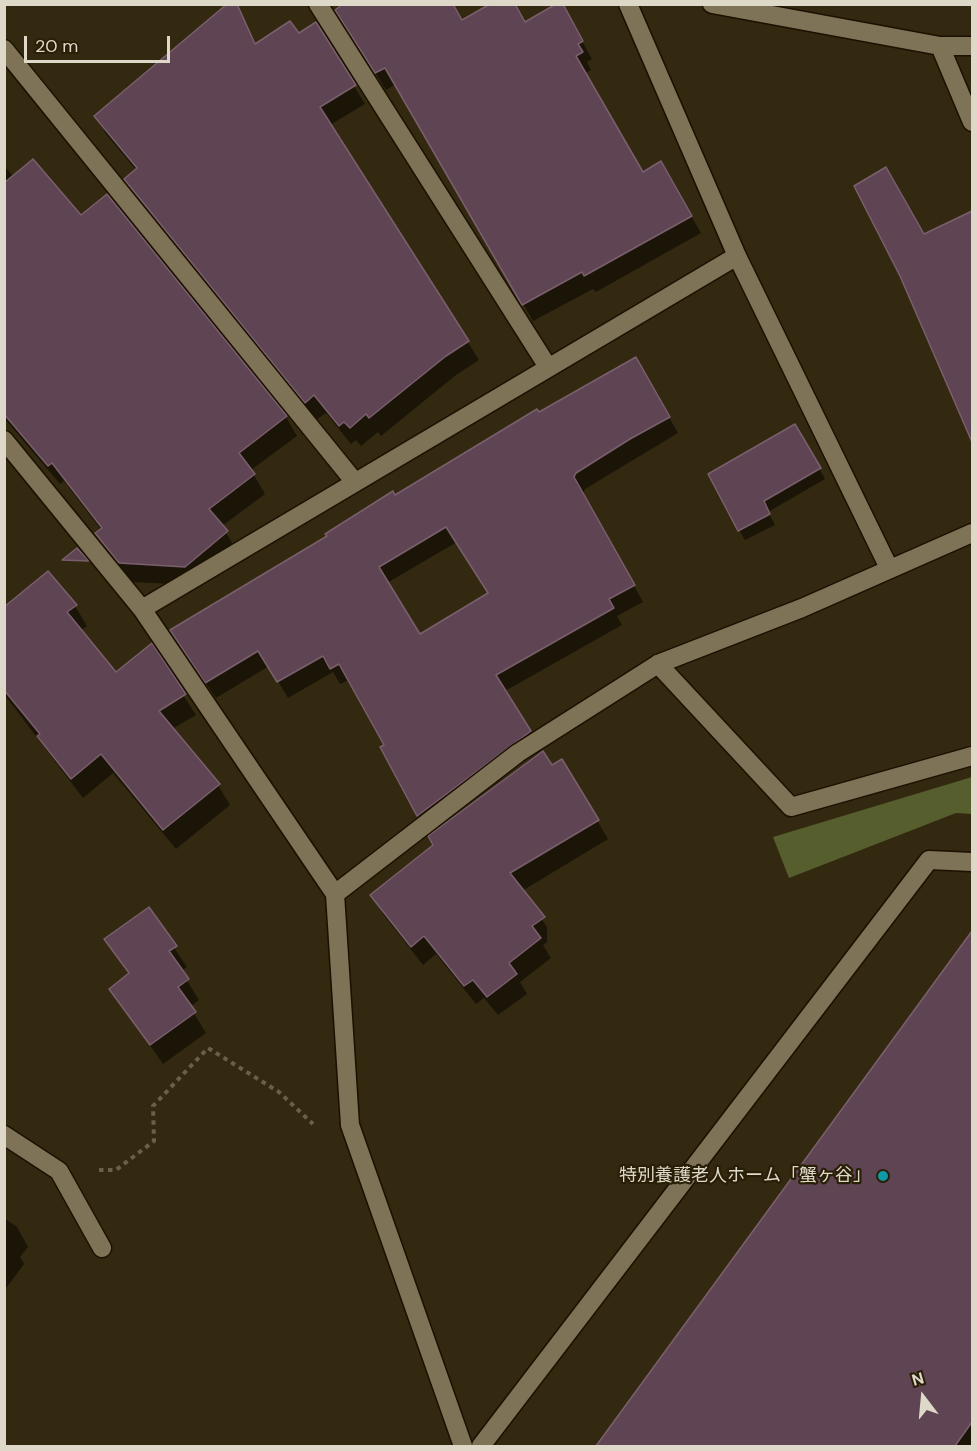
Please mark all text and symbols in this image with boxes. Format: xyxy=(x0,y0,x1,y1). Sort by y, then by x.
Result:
scale bar xyxy=(27,24,172,62)
text: 20 m xyxy=(35,34,78,58)
place label: 特別養護老人ホーム「蟹ヶ谷」 xyxy=(619,1165,871,1187)
marker: 特別養護老人ホーム「蟹ヶ谷」 xyxy=(876,1169,890,1183)
north arrow xyxy=(893,1367,953,1427)
text: N xyxy=(909,1368,926,1391)

